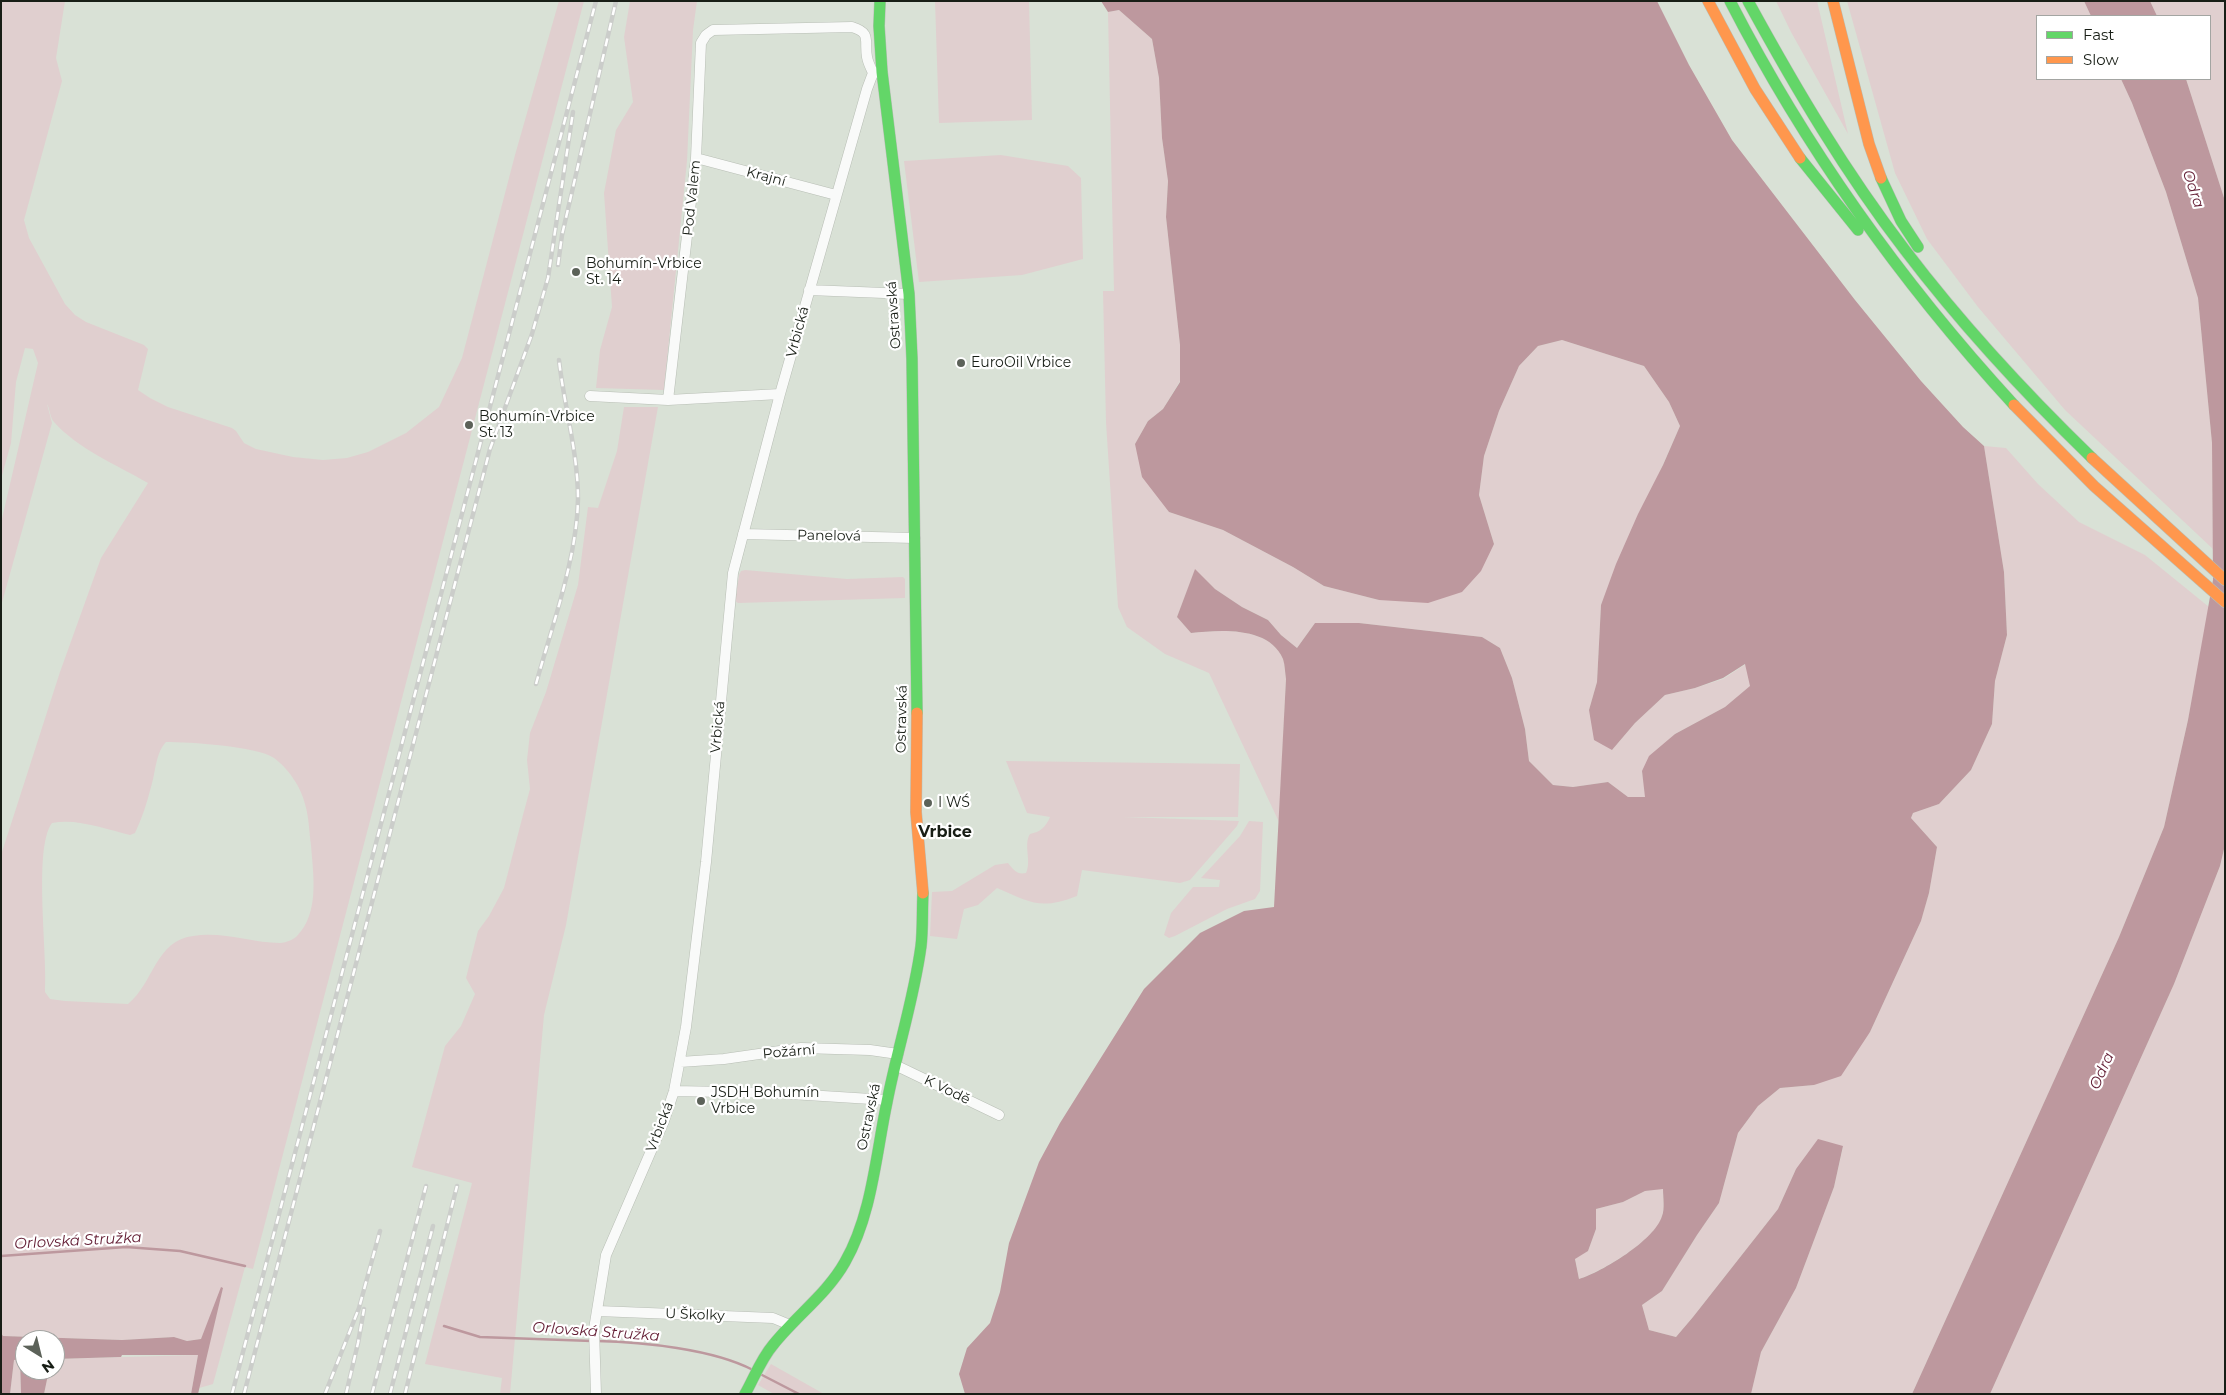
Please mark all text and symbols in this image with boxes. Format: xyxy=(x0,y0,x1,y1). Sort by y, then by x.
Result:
legend xyxy=(2036,15,2211,80)
text: Fast xyxy=(2083,25,2114,44)
text: Slow xyxy=(2083,50,2119,69)
street label: Pod Valem xyxy=(680,159,704,237)
street label: Krajní xyxy=(744,164,788,190)
water label: Odra xyxy=(2178,168,2208,210)
place label: Bohumín-Vrbice St. 14 xyxy=(586,256,702,288)
marker: Bohumín-Vrbice St. 14 xyxy=(570,266,582,278)
street label: Ostravská xyxy=(883,280,905,350)
street label: Vrbická xyxy=(783,305,813,359)
place label: EuroOil Vrbice xyxy=(971,355,1071,371)
marker: EuroOil Vrbice xyxy=(955,357,967,369)
place label: Bohumín-Vrbice St. 13 xyxy=(479,409,595,442)
marker: Bohumín-Vrbice St. 13 xyxy=(463,419,475,431)
street label: Panelová xyxy=(797,527,861,545)
street label: Ostravská xyxy=(893,685,911,753)
street label: Vrbická xyxy=(707,700,729,754)
place label: I WŚ xyxy=(938,795,970,811)
marker: I WŚ xyxy=(922,797,934,809)
district label: Vrbice xyxy=(918,822,972,842)
street label: Požární xyxy=(762,1041,816,1063)
water label: Odra xyxy=(2086,1050,2118,1092)
street label: K Vodě xyxy=(921,1072,973,1108)
street label: Ostravská xyxy=(854,1082,884,1152)
place label: JSDH Bohumín Vrbice xyxy=(711,1085,820,1118)
marker: JSDH Bohumín Vrbice xyxy=(695,1095,707,1107)
street label: Vrbická xyxy=(643,1100,677,1154)
water label: Orlovská Stružka xyxy=(14,1229,142,1253)
street label: U Školky xyxy=(665,1306,725,1324)
water label: Orlovská Stružka xyxy=(532,1319,660,1345)
north arrow xyxy=(15,1330,65,1380)
text: N xyxy=(38,1356,58,1377)

